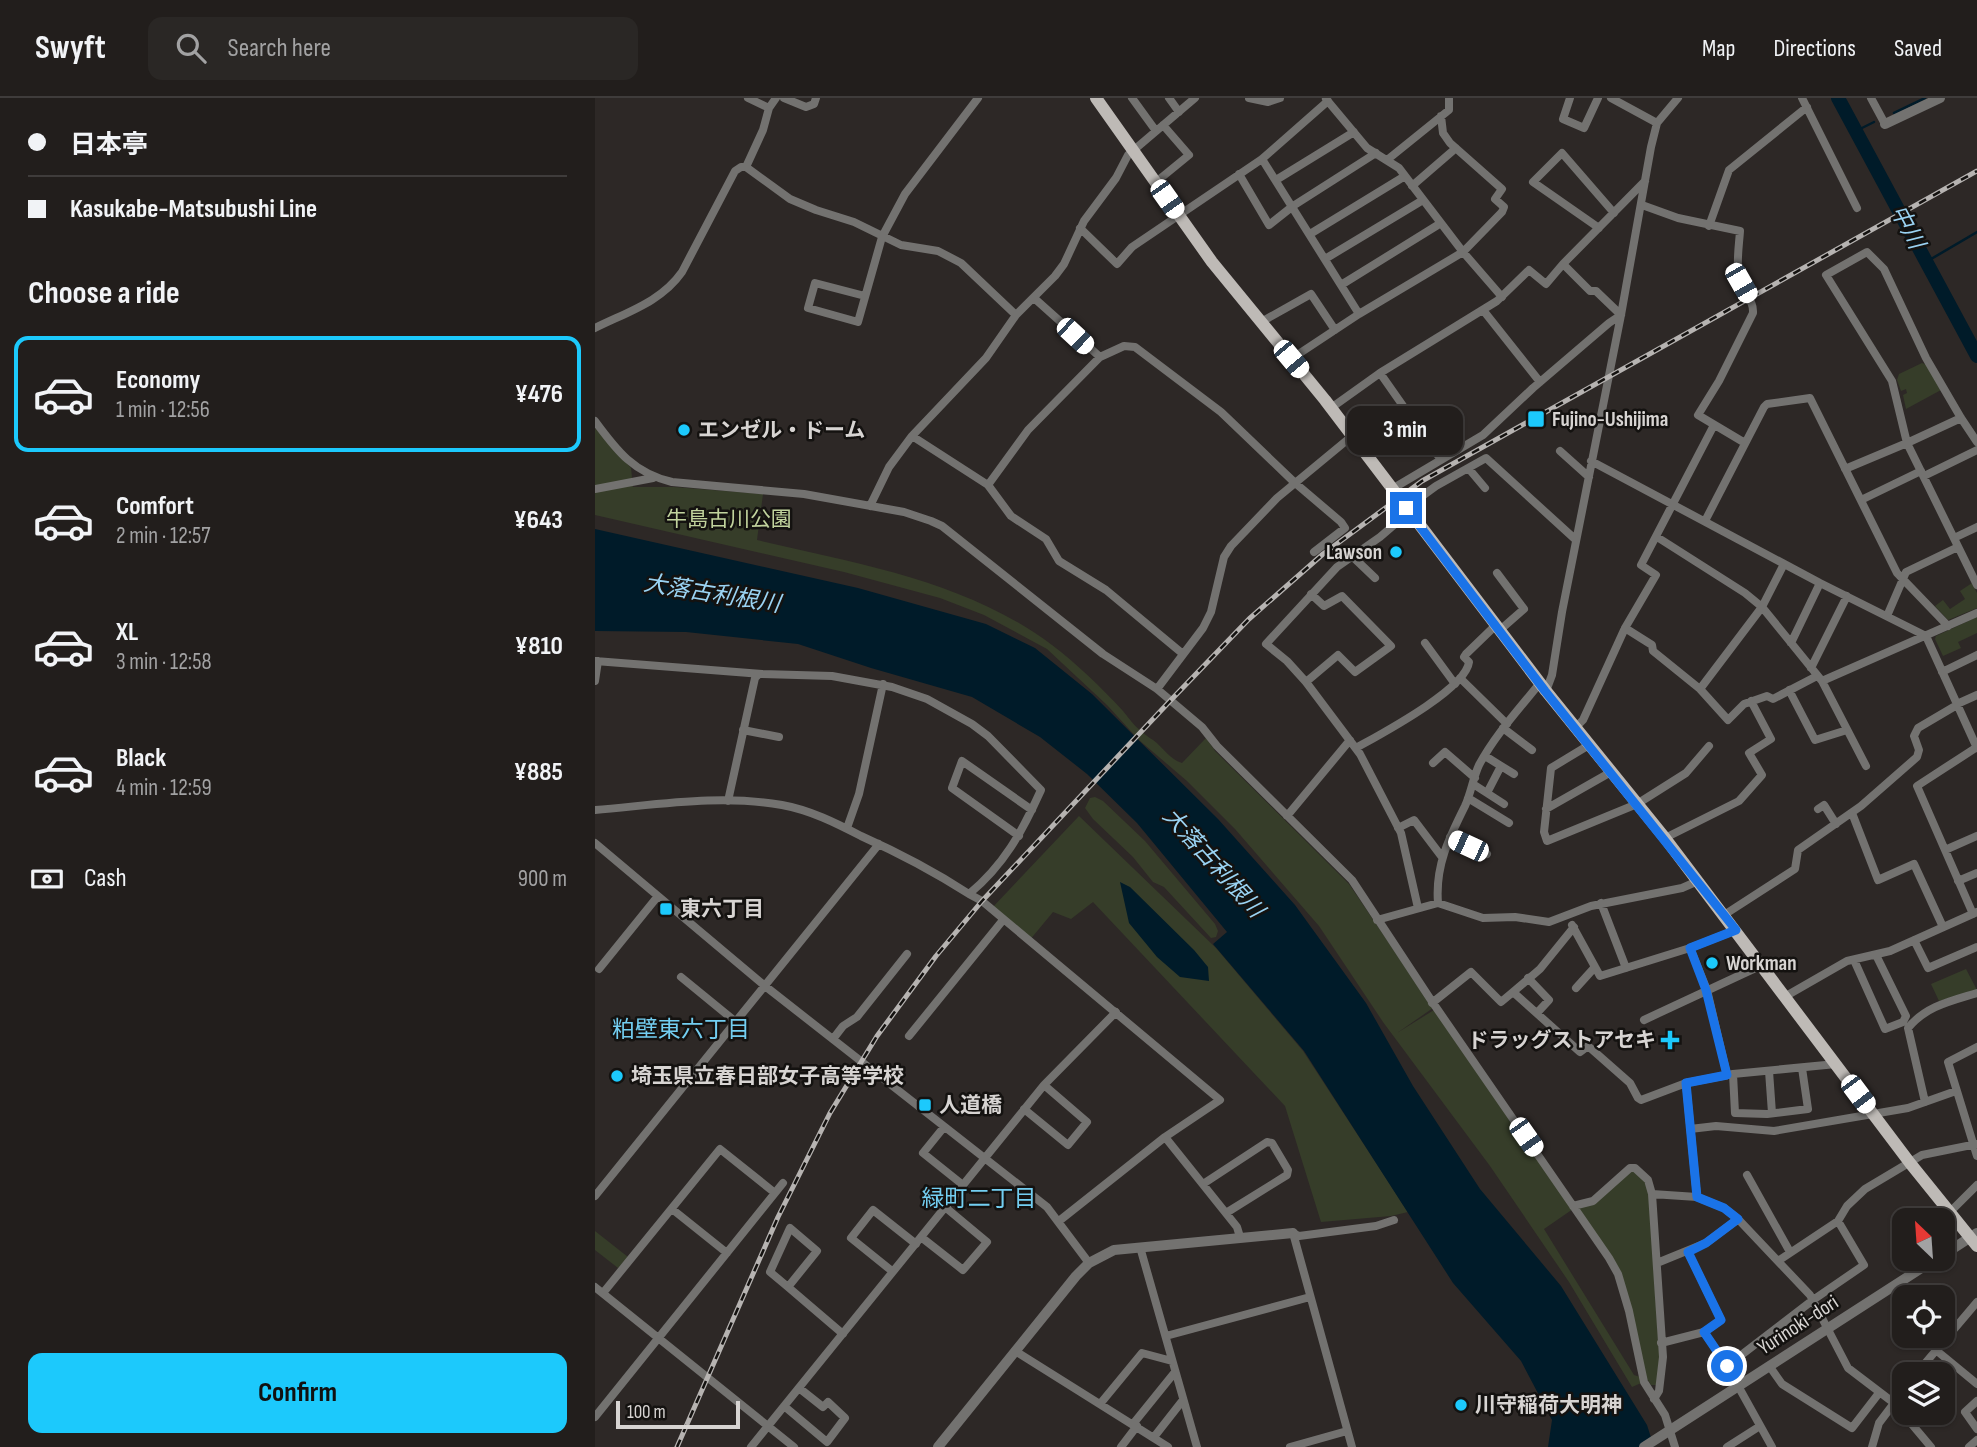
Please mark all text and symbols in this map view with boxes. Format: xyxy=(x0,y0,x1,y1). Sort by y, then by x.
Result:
search box xyxy=(148,17,638,80)
text: Swyft xyxy=(35,28,106,68)
icon: search xyxy=(172,29,210,67)
text: Search here xyxy=(228,33,331,64)
text: Map xyxy=(1702,34,1735,63)
text: Directions xyxy=(1773,34,1856,63)
text: Saved xyxy=(1894,34,1942,63)
text: 日本亭 xyxy=(70,130,148,161)
car xyxy=(1147,176,1188,222)
text: Kasukabe-Matsubushi Line xyxy=(70,194,317,225)
water label: 中川 xyxy=(1884,200,1932,257)
car xyxy=(1722,260,1761,306)
text: Choose a ride xyxy=(28,274,180,313)
car xyxy=(1053,314,1098,358)
car xyxy=(1270,336,1313,382)
icon: car xyxy=(32,363,95,426)
text: Economy xyxy=(116,365,200,396)
text: ¥476 xyxy=(515,379,563,410)
text: 1 min · 12:56 xyxy=(116,396,210,424)
callout: 3 min xyxy=(1348,406,1464,456)
place label: Fujino-Ushijima xyxy=(1552,407,1668,432)
marker: Fujino-Ushijima xyxy=(1526,409,1546,429)
text: 3 min xyxy=(1383,416,1427,444)
place label: エンゼル・ドーム xyxy=(698,418,865,443)
marker: エンゼル・ドーム xyxy=(676,422,692,438)
icon: car xyxy=(32,489,95,552)
text: Comfort xyxy=(116,491,194,522)
route end xyxy=(1390,492,1422,524)
text: ¥643 xyxy=(513,505,563,536)
park label: 牛島古川公園 xyxy=(666,507,792,532)
text: 2 min · 12:57 xyxy=(116,522,210,550)
place label: Lawson xyxy=(1326,540,1382,565)
marker: Lawson xyxy=(1388,544,1404,560)
water label: 大落古利根川 xyxy=(642,569,785,619)
icon: car xyxy=(32,615,95,678)
text: XL xyxy=(116,617,138,648)
text: ¥810 xyxy=(515,631,563,662)
text: 3 min · 12:58 xyxy=(116,648,212,676)
icon: car xyxy=(32,741,95,804)
text: Black xyxy=(116,743,166,774)
text: ¥885 xyxy=(514,757,563,788)
text: 4 min · 12:59 xyxy=(116,774,212,802)
water label: 大落古利根川 xyxy=(1156,802,1272,926)
car xyxy=(1445,828,1492,864)
icon: cash xyxy=(28,860,66,898)
text: Cash xyxy=(84,863,127,894)
text: 900 m xyxy=(518,865,567,893)
place label: 東六丁目 xyxy=(680,897,764,922)
marker: 東六丁目 xyxy=(658,901,674,917)
place label: Workman xyxy=(1726,951,1797,976)
marker: Workman xyxy=(1704,955,1720,971)
district label: 粕壁東六丁目 xyxy=(612,1016,750,1044)
place label: ドラッグストアセキ xyxy=(1467,1028,1656,1053)
marker: ドラッグストアセキ xyxy=(1662,1032,1678,1048)
place label: 埼玉県立春日部女子高等学校 xyxy=(631,1064,904,1089)
marker: 埼玉県立春日部女子高等学校 xyxy=(609,1068,625,1084)
car xyxy=(1837,1071,1880,1117)
place label: 人道橋 xyxy=(939,1093,1002,1118)
marker: 人道橋 xyxy=(917,1097,933,1113)
car xyxy=(1506,1114,1547,1160)
district label: 緑町二丁目 xyxy=(922,1185,1037,1213)
north arrow xyxy=(1892,1208,1955,1270)
map controls xyxy=(1892,1208,1955,1425)
button: locate xyxy=(1892,1285,1955,1348)
street label: Yurinoki-dori xyxy=(1753,1290,1843,1360)
route start xyxy=(1711,1350,1743,1382)
button: Confirm xyxy=(28,1353,567,1433)
button: layers xyxy=(1892,1362,1955,1425)
place label: 川守稲荷大明神 xyxy=(1475,1393,1622,1418)
marker: 川守稲荷大明神 xyxy=(1453,1397,1469,1413)
scale bar xyxy=(616,1398,740,1430)
text: 100 m xyxy=(627,1401,666,1424)

